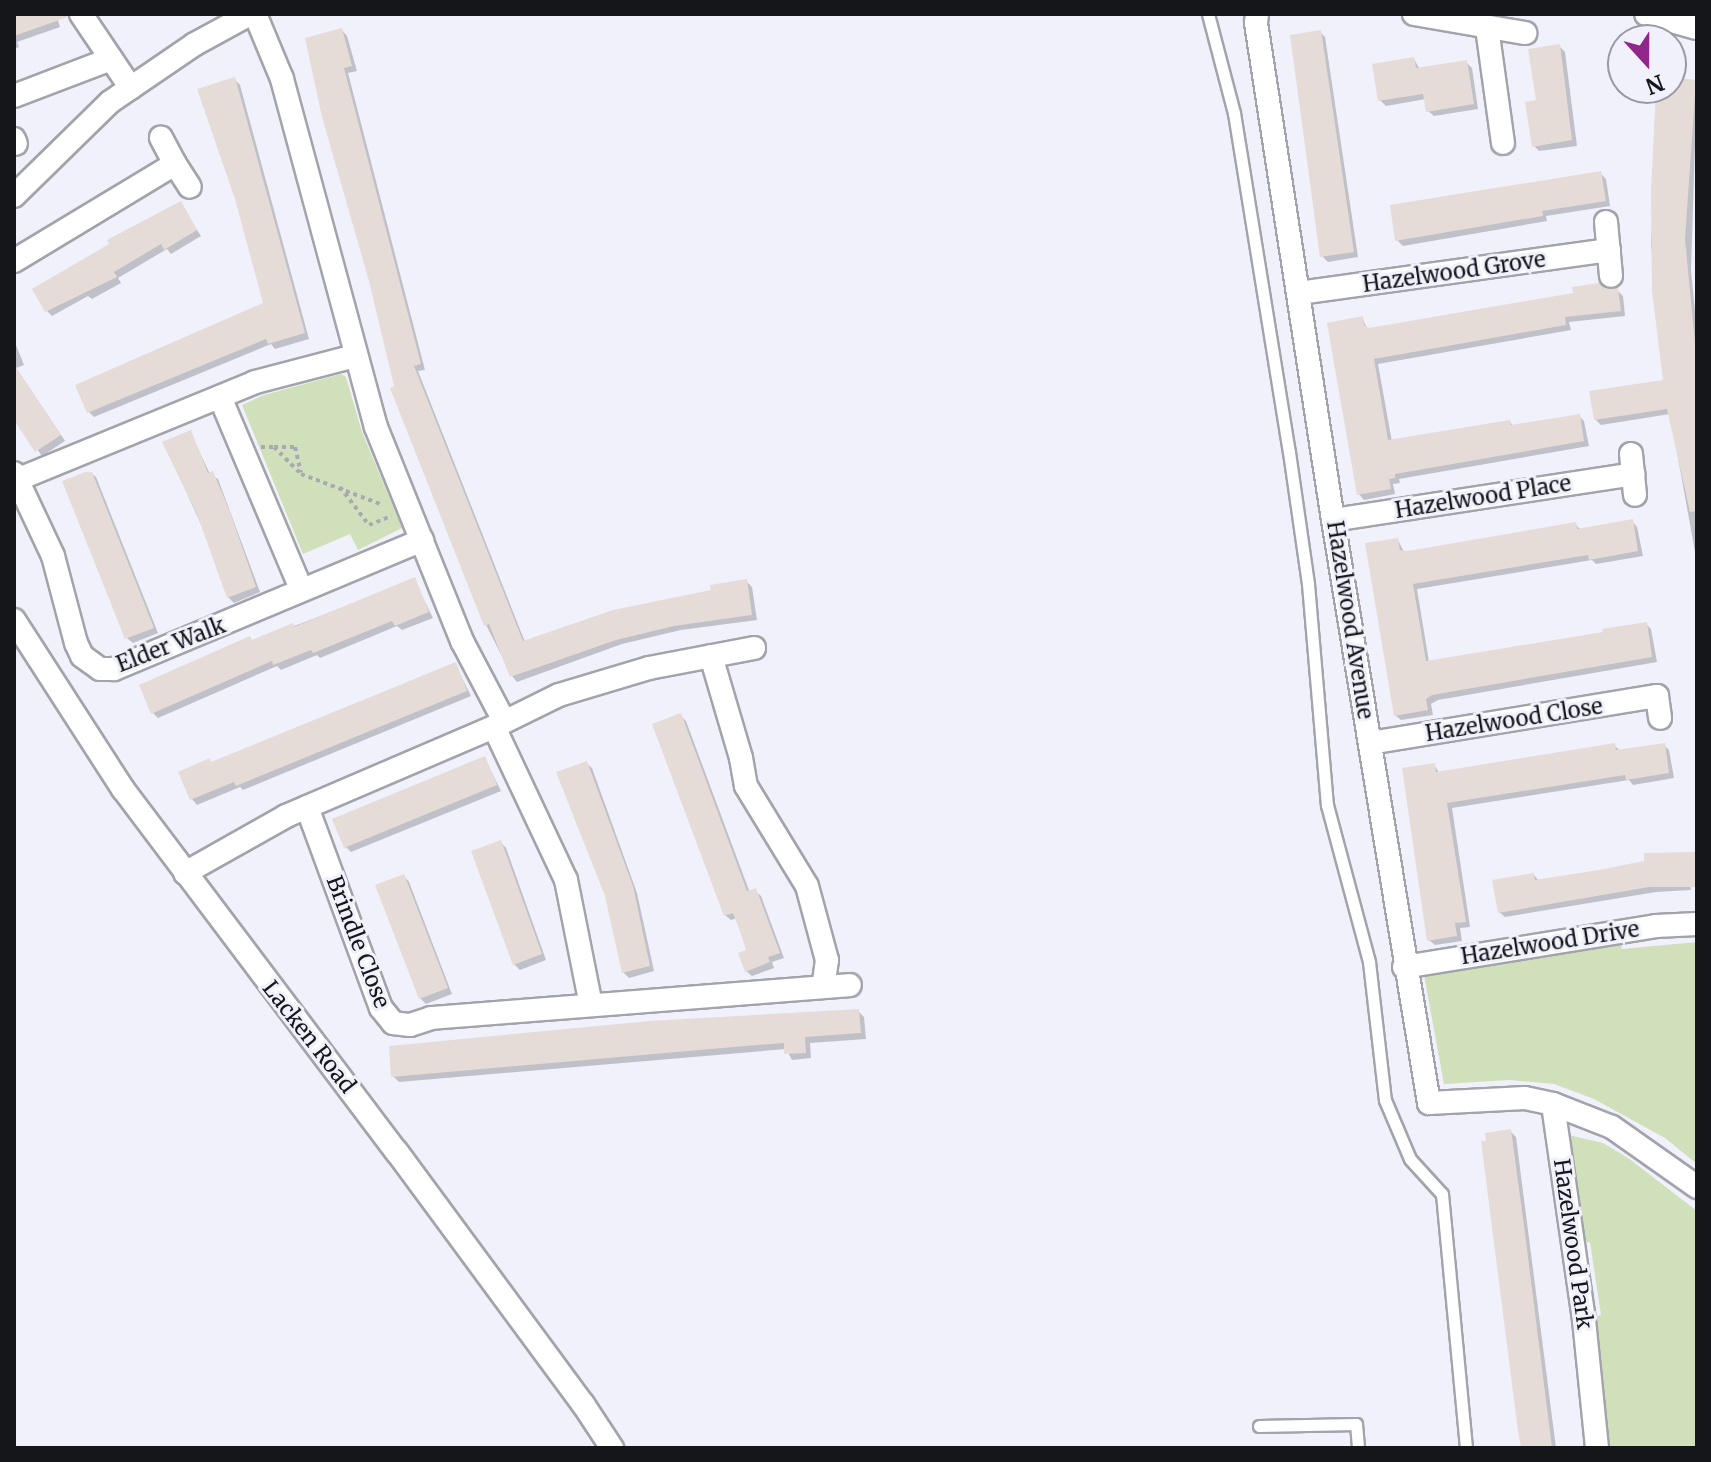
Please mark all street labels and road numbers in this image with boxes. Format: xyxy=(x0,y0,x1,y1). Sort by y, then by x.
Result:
street label: Hazelwood Grove xyxy=(1361,246,1547,298)
street label: Hazelwood Place xyxy=(1393,470,1573,524)
street label: Hazelwood Avenue xyxy=(1321,519,1379,721)
street label: Elder Walk xyxy=(113,612,229,678)
street label: Hazelwood Close xyxy=(1423,693,1605,747)
street label: Brindle Close xyxy=(321,872,395,1012)
street label: Hazelwood Drive xyxy=(1459,916,1641,970)
street label: Lacken Road xyxy=(257,976,361,1098)
street label: Hazelwood Park xyxy=(1548,1157,1598,1331)

